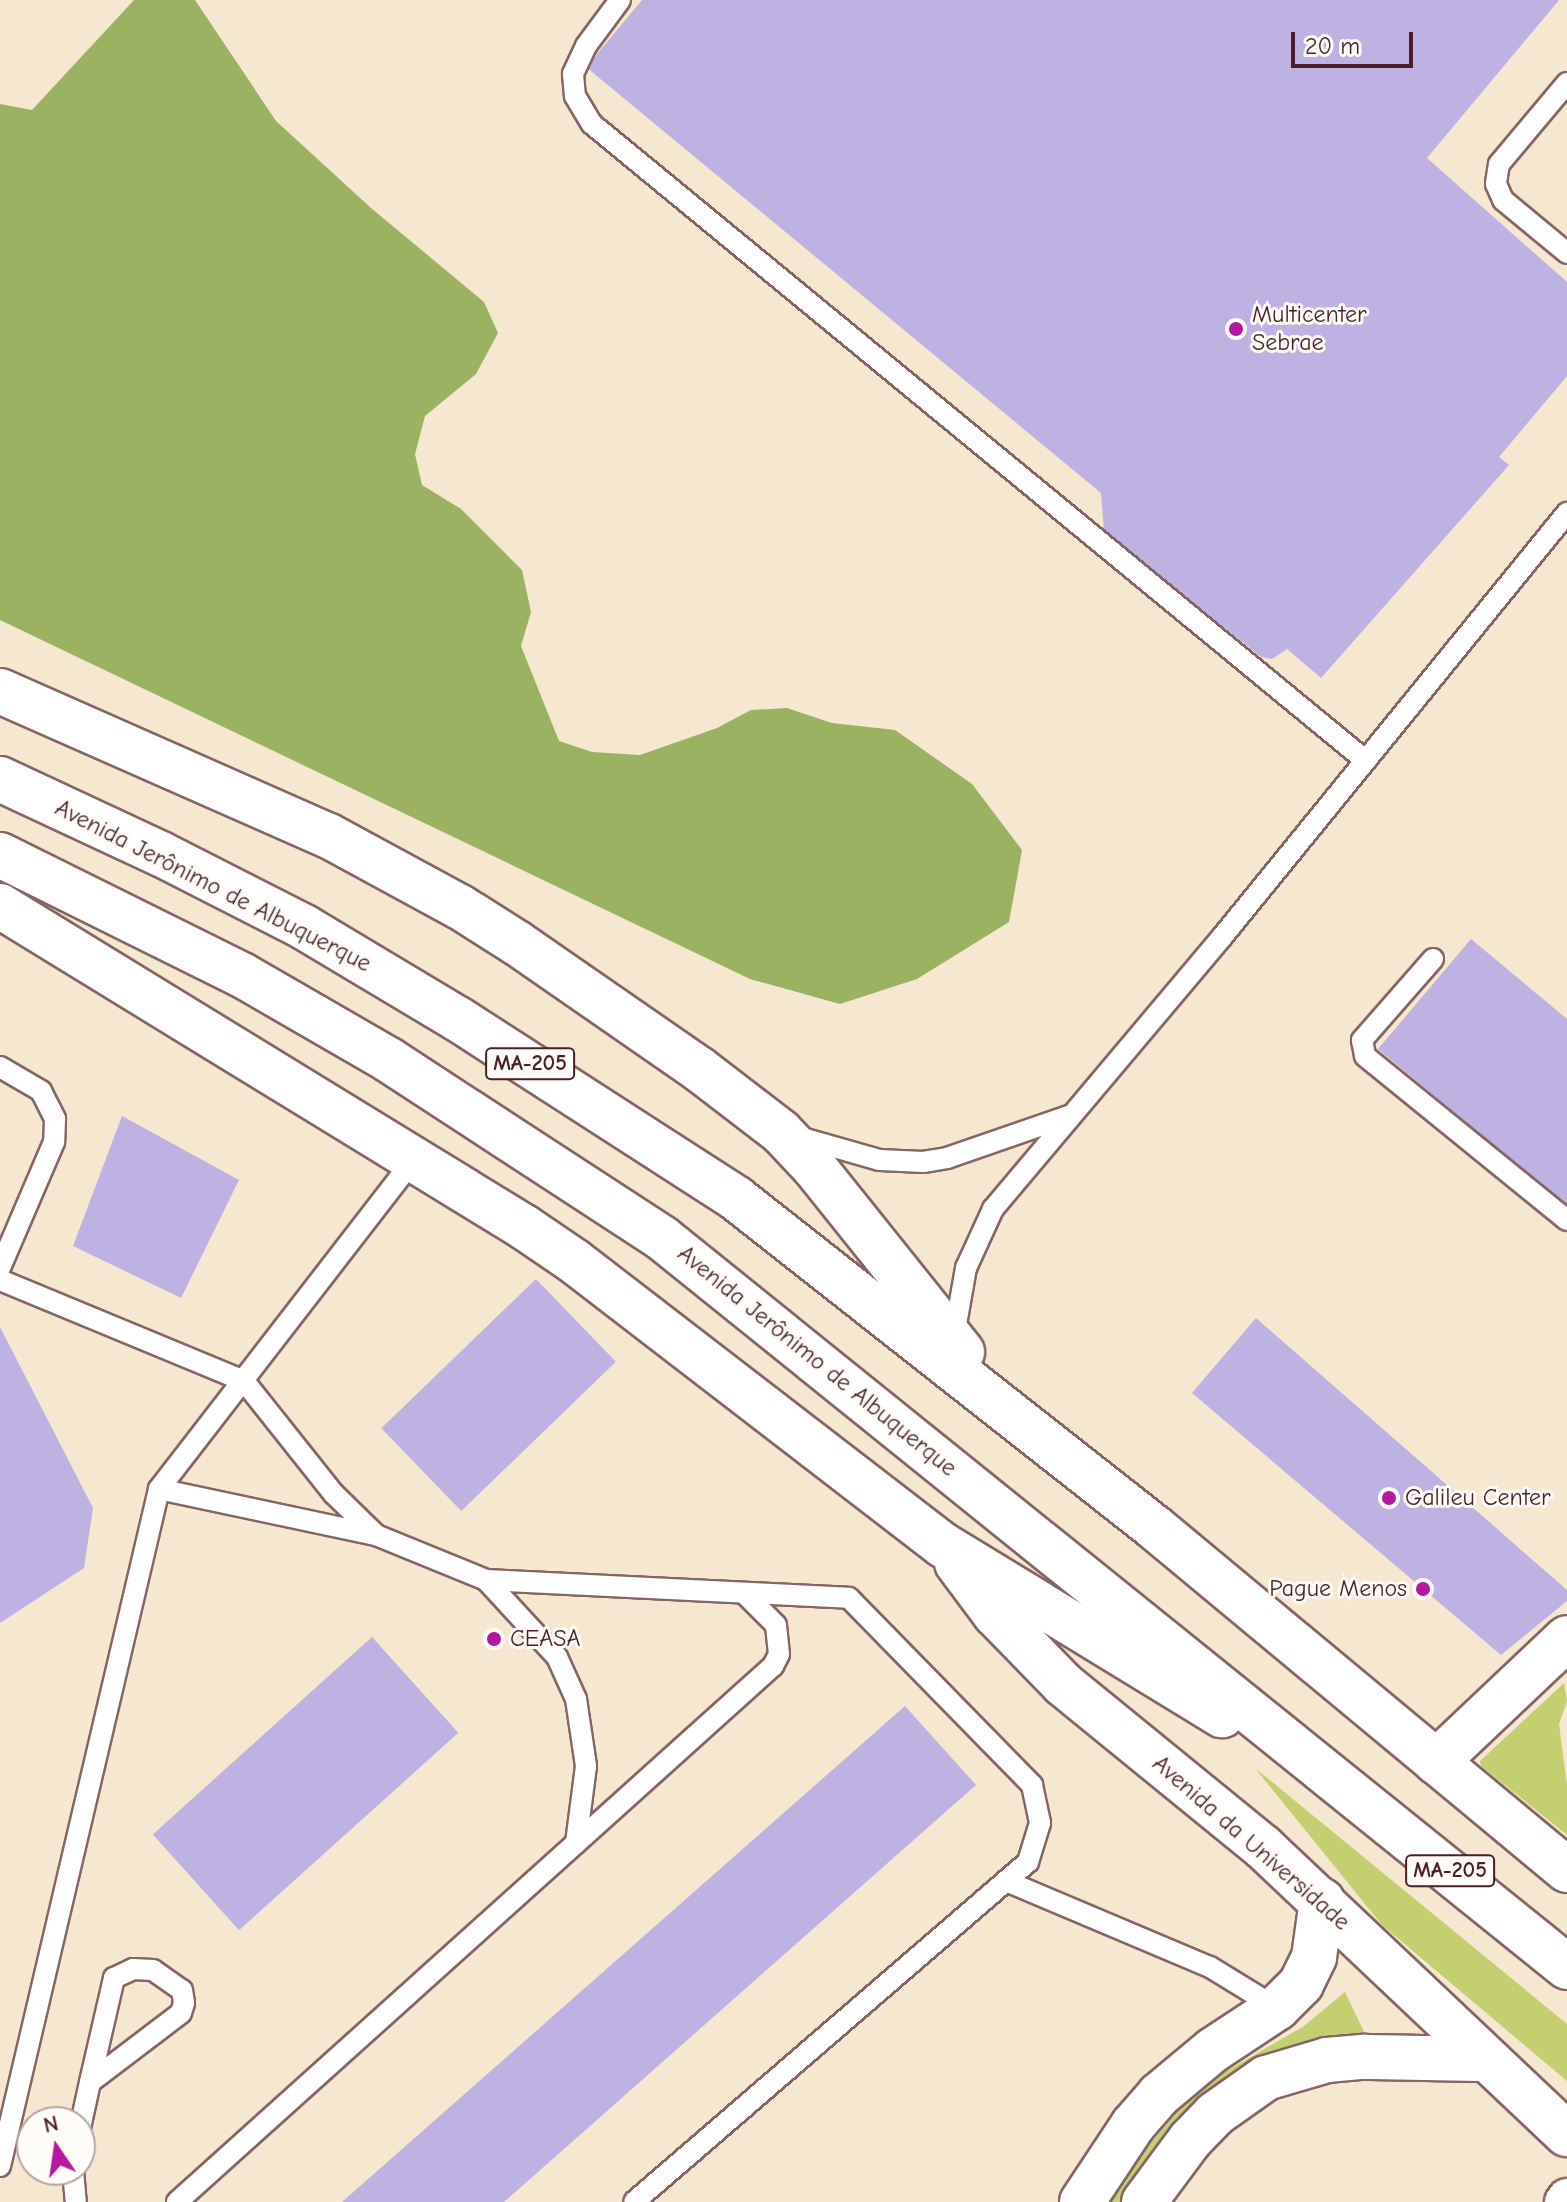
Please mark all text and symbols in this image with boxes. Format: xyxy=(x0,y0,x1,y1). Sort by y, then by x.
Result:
scale bar xyxy=(1295,16,1417,66)
text: 20 m xyxy=(1305,32,1360,60)
place label: Multicenter Sebrae xyxy=(1252,301,1367,357)
marker: Multicenter Sebrae xyxy=(1227,320,1245,338)
street label: Avenida Jerônimo de Albuquerque xyxy=(50,794,376,978)
road number: MA-205 xyxy=(484,1046,576,1082)
street label: Avenida Jerônimo de Albuquerque xyxy=(672,1239,962,1483)
place label: Galileu Center xyxy=(1405,1484,1551,1512)
marker: Galileu Center xyxy=(1380,1489,1398,1507)
place label: Pague Menos xyxy=(1269,1575,1407,1603)
marker: Pague Menos xyxy=(1414,1580,1432,1598)
place label: CEASA xyxy=(510,1625,580,1653)
marker: CEASA xyxy=(485,1630,503,1648)
street label: Avenida da Universidade xyxy=(1146,1749,1356,1937)
road number: MA-205 xyxy=(1404,1853,1496,1889)
north arrow xyxy=(16,2106,96,2186)
text: N xyxy=(41,2110,61,2139)

